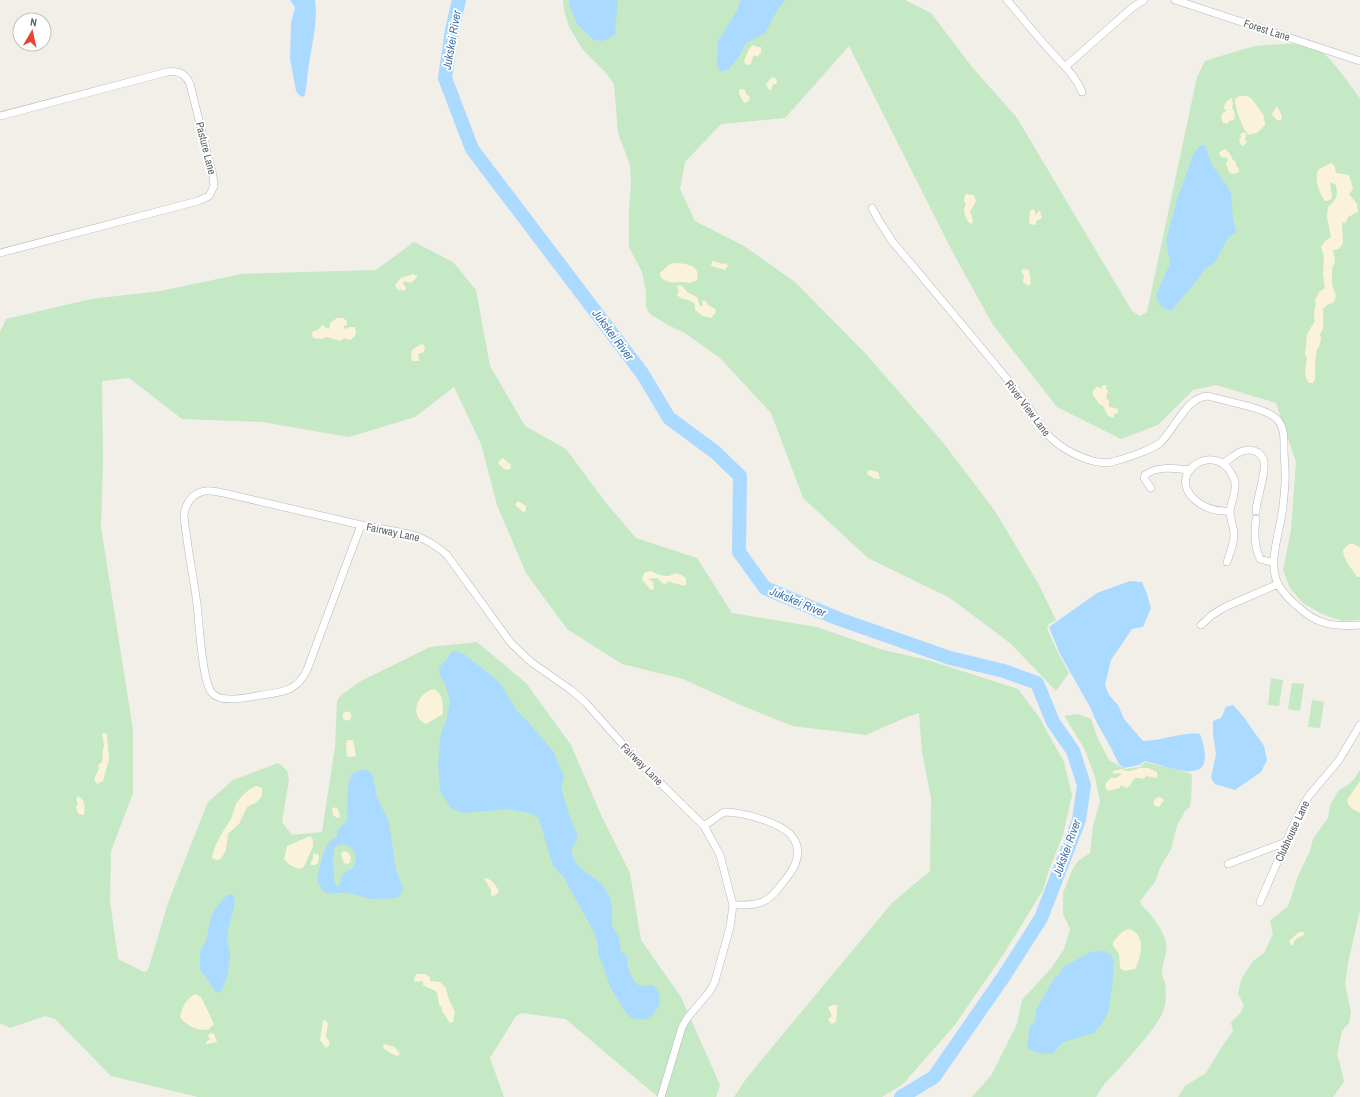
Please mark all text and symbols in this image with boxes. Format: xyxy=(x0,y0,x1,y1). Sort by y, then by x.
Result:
water label: Jukskei River xyxy=(439,9,465,72)
north arrow xyxy=(12,12,52,52)
text: N xyxy=(29,15,38,30)
street label: Forest Lane xyxy=(1242,16,1292,44)
street label: Pasture Lane xyxy=(193,120,219,176)
water label: Jukskei River xyxy=(588,306,638,364)
street label: River View Lane xyxy=(1002,377,1054,439)
street label: Fairway Lane xyxy=(365,520,421,544)
water label: Jukskei River xyxy=(767,583,829,621)
street label: Fairway Lane xyxy=(618,740,666,788)
street label: Clubhouse Lane xyxy=(1272,798,1312,864)
water label: Jukskei River xyxy=(1049,817,1085,880)

